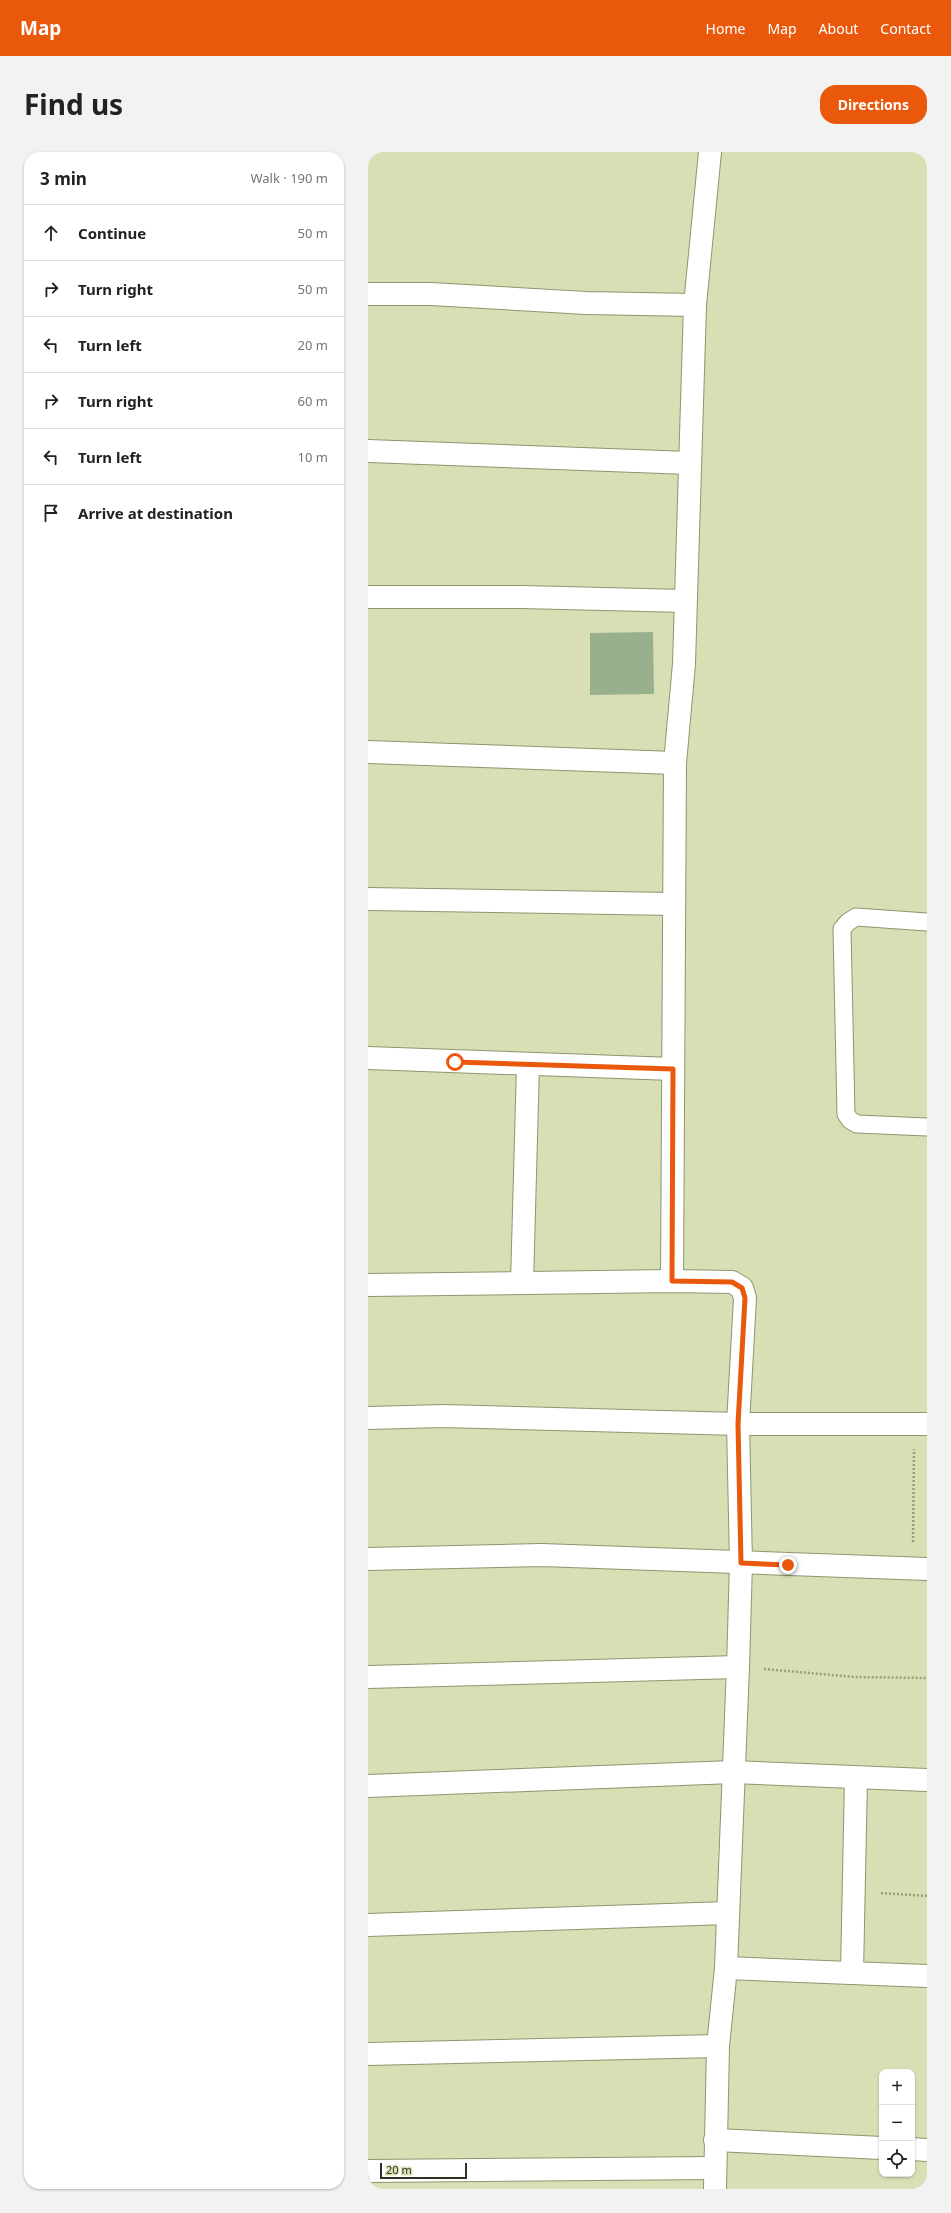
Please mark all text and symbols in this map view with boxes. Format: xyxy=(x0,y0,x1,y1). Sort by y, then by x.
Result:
text: Map xyxy=(20,15,61,41)
text: Home xyxy=(706,19,745,38)
text: Map xyxy=(767,19,797,38)
text: About xyxy=(819,19,858,38)
text: Contact xyxy=(880,19,931,38)
text: Find us xyxy=(24,85,123,123)
button: Directions xyxy=(820,85,927,124)
text: 3 min xyxy=(40,167,87,190)
text: Walk · 190 m xyxy=(250,169,328,187)
icon: ahead xyxy=(40,222,62,244)
text: Continue xyxy=(78,223,146,243)
text: 50 m xyxy=(298,224,328,242)
icon: right xyxy=(40,278,62,300)
text: Turn right xyxy=(78,279,153,299)
text: 50 m xyxy=(298,280,328,298)
icon: left xyxy=(40,334,62,356)
text: Turn left xyxy=(78,335,142,355)
text: 20 m xyxy=(298,336,328,354)
icon: right xyxy=(40,390,62,412)
text: Turn right xyxy=(78,391,153,411)
text: 60 m xyxy=(298,392,328,410)
icon: left xyxy=(40,446,62,468)
text: Turn left xyxy=(78,447,142,467)
text: 10 m xyxy=(298,448,328,466)
icon: arrive xyxy=(40,502,62,524)
text: Arrive at destination xyxy=(78,503,233,523)
route start xyxy=(446,1053,464,1071)
route end xyxy=(779,1556,797,1574)
map controls xyxy=(879,2069,915,2177)
button: + xyxy=(879,2069,915,2105)
button: − xyxy=(879,2105,915,2141)
button: locate xyxy=(879,2141,915,2177)
scale bar xyxy=(380,2161,467,2180)
text: 20 m xyxy=(386,2162,412,2177)

